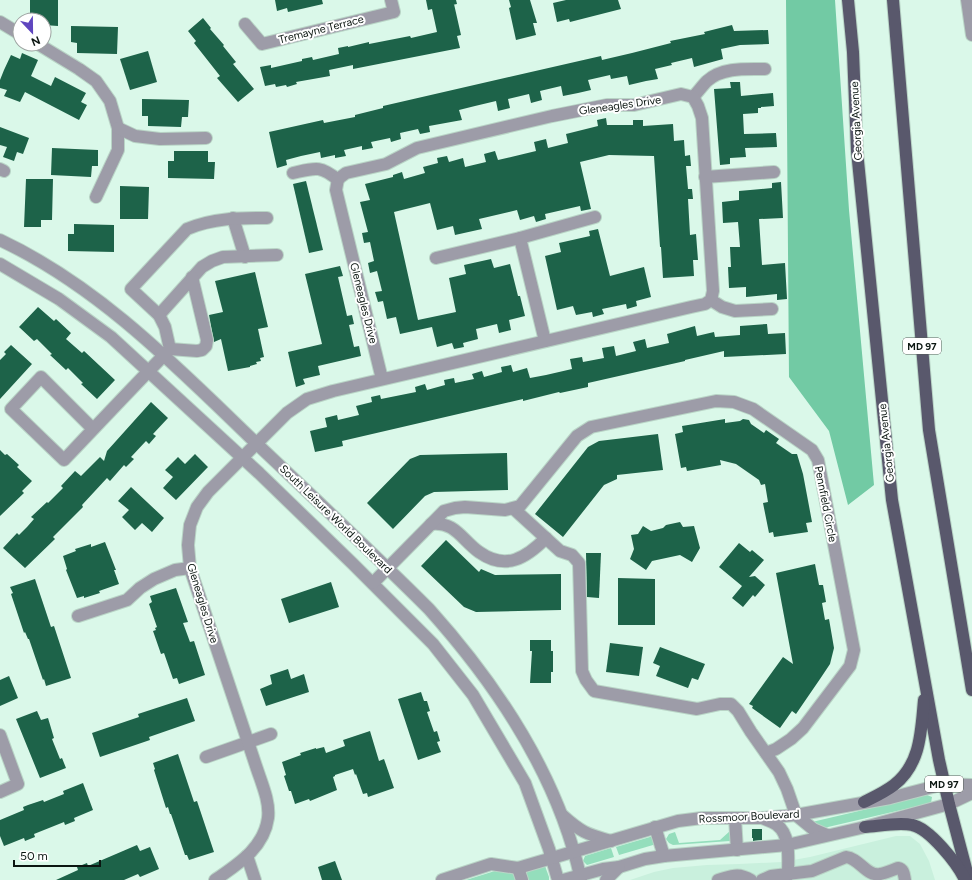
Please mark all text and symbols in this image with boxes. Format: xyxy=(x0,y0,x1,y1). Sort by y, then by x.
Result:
north arrow xyxy=(12,12,52,52)
street label: Tremayne Terrace xyxy=(277,13,365,46)
text: N xyxy=(29,33,42,48)
street label: Georgia Avenue xyxy=(848,81,865,161)
street label: Gleneagles Drive xyxy=(578,93,662,118)
street label: Gleneagles Drive xyxy=(347,261,380,345)
road number: MD 97 xyxy=(903,338,941,354)
street label: Georgia Avenue xyxy=(876,403,897,483)
street label: South Leisure World Boulevard xyxy=(277,462,394,576)
street label: Pennfield Circle xyxy=(812,465,839,543)
street label: Gleneagles Drive xyxy=(184,562,221,645)
road number: MD 97 xyxy=(925,776,963,792)
street label: Rossmoor Boulevard xyxy=(698,807,800,826)
scale bar xyxy=(14,842,100,868)
text: 50 m xyxy=(20,849,48,863)

